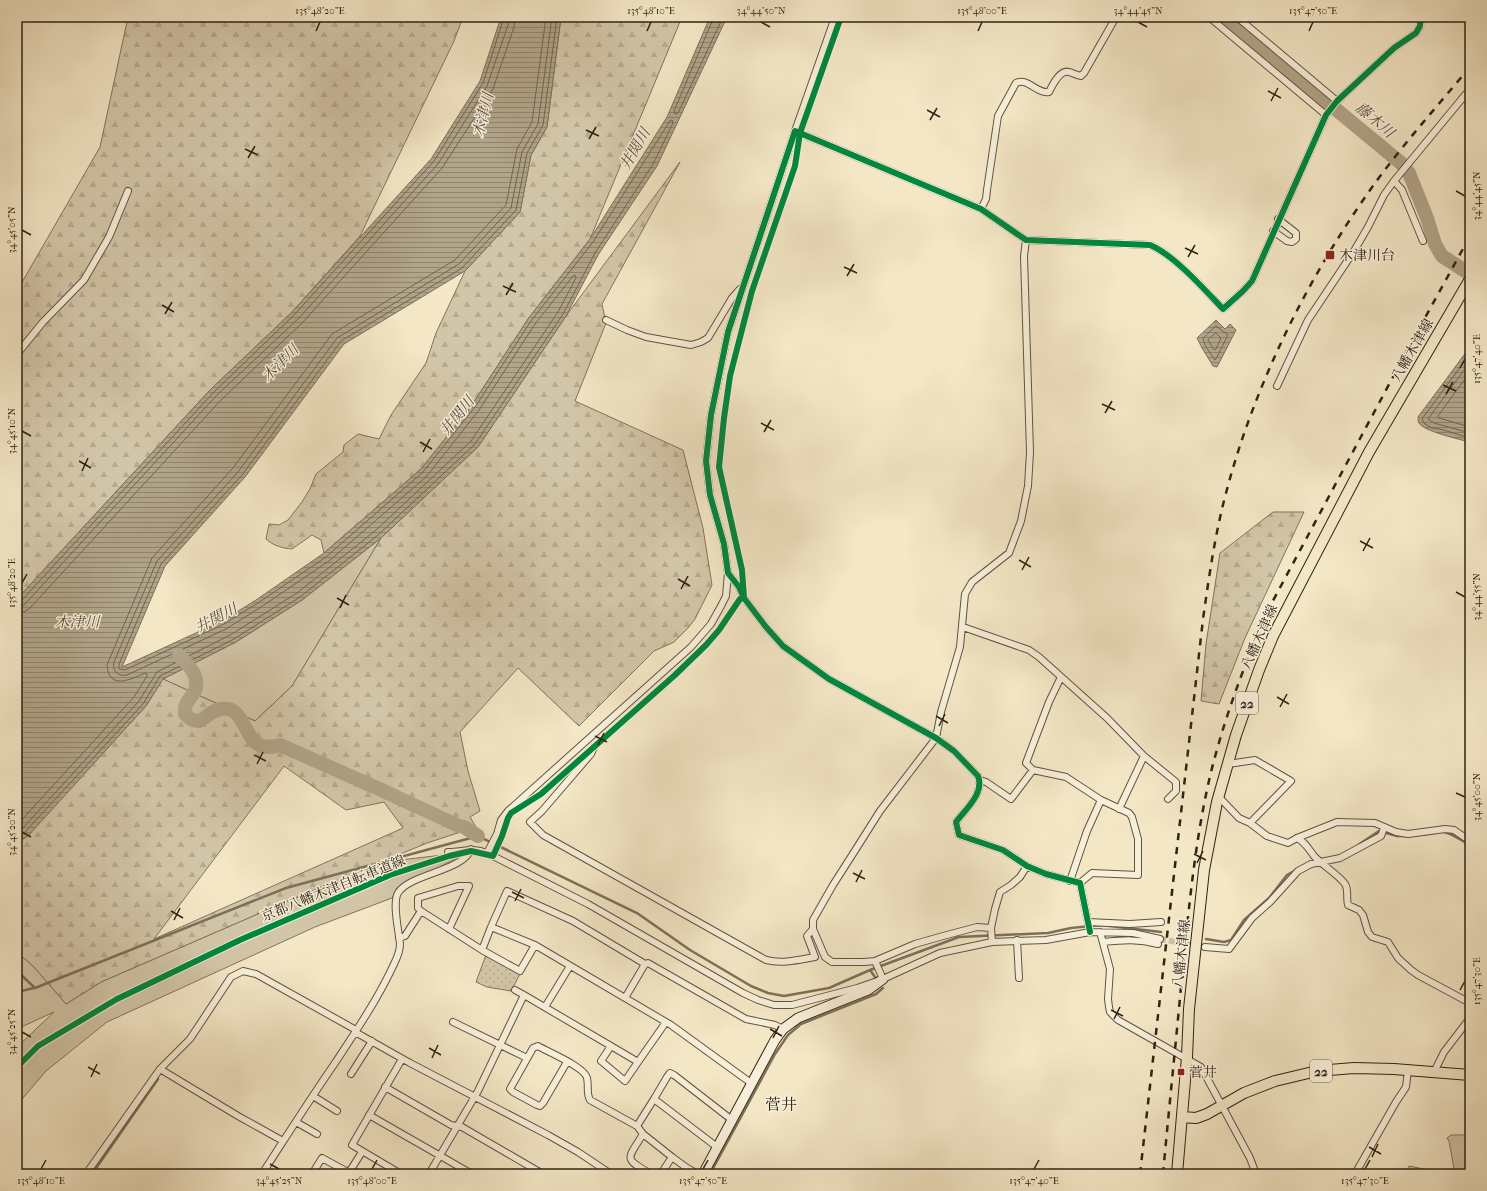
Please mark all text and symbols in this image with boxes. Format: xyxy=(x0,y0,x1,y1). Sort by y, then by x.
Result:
text: 135°48'20"E xyxy=(295,5,345,17)
text: 135°48'10"E xyxy=(627,5,675,17)
text: 34°44'50"N xyxy=(737,5,786,17)
text: 135°48'00"E xyxy=(957,5,1007,17)
text: 34°44'45"N xyxy=(1113,5,1163,17)
text: 135°47'50"E xyxy=(1289,5,1337,17)
water label: 木津川 xyxy=(469,89,498,139)
water label: 藤木川 xyxy=(1352,99,1400,143)
water label: 井関川 xyxy=(616,123,655,173)
text: 34°44'45"N xyxy=(1471,171,1483,221)
text: 34°45'05"N xyxy=(6,206,18,254)
place label: 木津川台 xyxy=(1339,247,1395,264)
marker: 木津川台 xyxy=(1324,249,1336,261)
street label: 八幡木津線 xyxy=(1388,316,1437,385)
text: 135°47'40"E xyxy=(1471,334,1483,384)
water label: 木津川 xyxy=(258,339,304,385)
water label: 井関川 xyxy=(436,391,479,439)
text: 34°45'10"N xyxy=(6,407,18,454)
text: 135°48'20"E xyxy=(6,558,18,608)
text: 34°44'55"N xyxy=(1471,573,1483,621)
water label: 井関川 xyxy=(192,599,242,636)
street label: 八幡木津線 xyxy=(1237,602,1281,673)
water label: 木津川 xyxy=(54,613,101,631)
road number: 22 xyxy=(1236,692,1258,714)
text: 34°45'00"N xyxy=(1471,772,1483,821)
text: 34°45'20"N xyxy=(6,808,18,856)
street label: 京都八幡木津自転車道線 xyxy=(259,852,408,925)
street label: 八幡木津線 xyxy=(1169,918,1194,990)
text: 135°47'30"E xyxy=(1471,957,1483,1005)
text: 34°45'25"N xyxy=(6,1008,18,1055)
road number: 22 xyxy=(1310,1060,1332,1082)
place label: 菅井 xyxy=(1189,1064,1217,1081)
marker: 菅井 xyxy=(1176,1067,1186,1077)
district label: 菅井 xyxy=(765,1095,797,1114)
text: 135°48'10"E xyxy=(17,1175,65,1187)
text: 34°45'25"N xyxy=(256,1175,303,1187)
text: 135°48'00"E xyxy=(347,1175,397,1187)
text: 135°47'50"E xyxy=(679,1175,727,1187)
text: 135°47'40"E xyxy=(1009,1175,1059,1187)
text: 135°47'30"E xyxy=(1341,1175,1389,1187)

